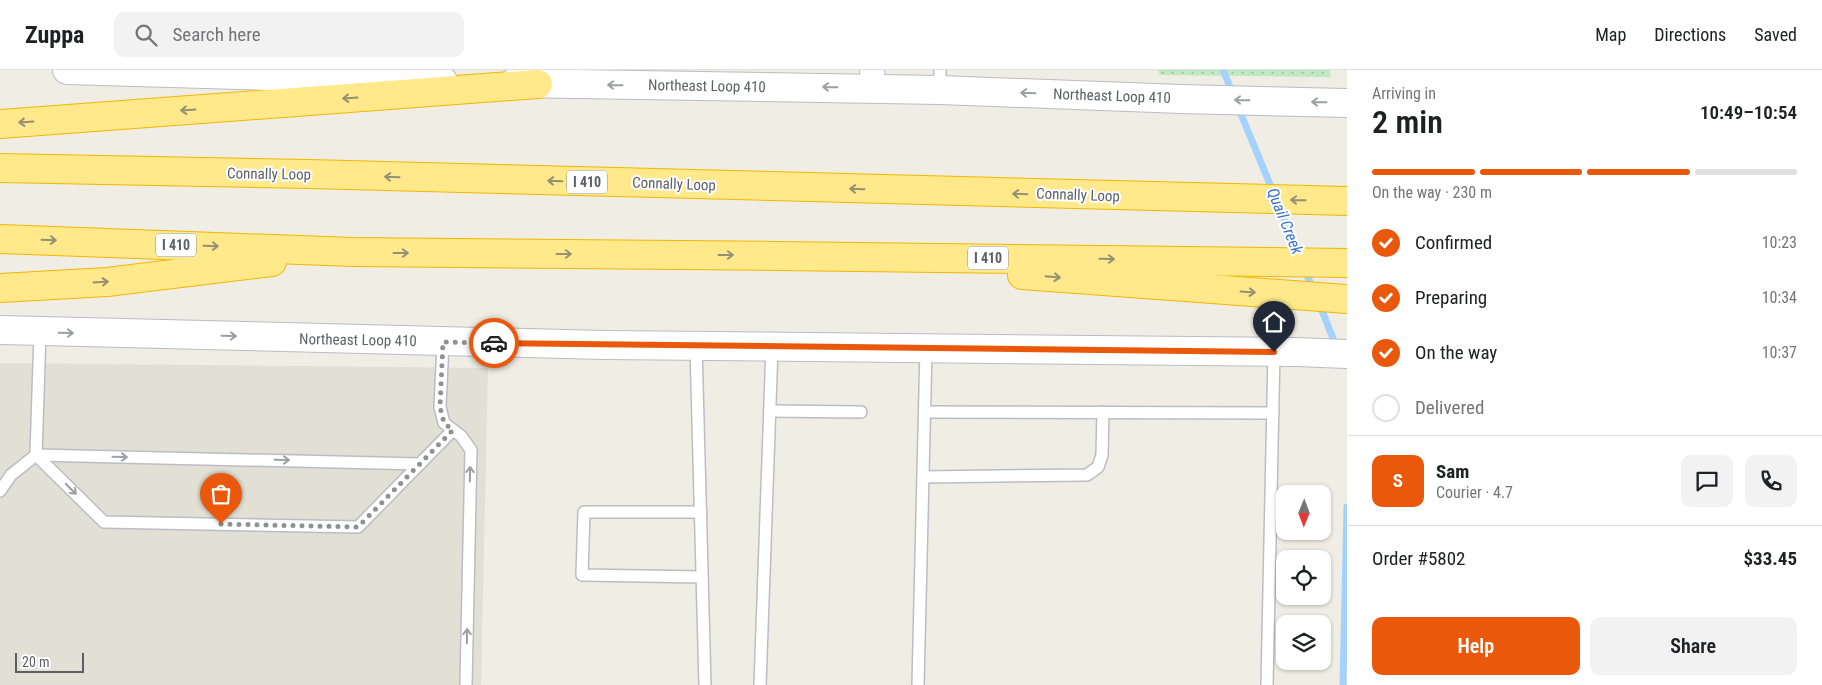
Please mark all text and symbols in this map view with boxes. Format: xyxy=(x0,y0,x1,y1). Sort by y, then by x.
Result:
search box xyxy=(114,12,464,57)
text: Zuppa xyxy=(25,21,84,49)
icon: search xyxy=(132,21,160,49)
text: Search here xyxy=(172,23,261,46)
text: Map xyxy=(1595,24,1626,45)
text: Directions xyxy=(1654,24,1726,45)
text: Saved xyxy=(1754,24,1797,45)
street label: Northeast Loop 410 xyxy=(648,76,766,96)
one-way arrow xyxy=(608,80,624,90)
one-way arrow xyxy=(823,83,839,92)
text: Arriving in xyxy=(1372,84,1436,103)
street label: Northeast Loop 410 xyxy=(1053,85,1171,107)
one-way arrow xyxy=(1020,88,1036,98)
one-way arrow xyxy=(342,93,358,102)
one-way arrow xyxy=(1235,95,1251,105)
one-way arrow xyxy=(1311,97,1328,107)
text: 10:49–10:54 xyxy=(1700,101,1797,124)
text: 2 min xyxy=(1372,103,1443,141)
one-way arrow xyxy=(180,105,196,114)
one-way arrow xyxy=(18,117,34,126)
street label: Connally Loop xyxy=(227,164,311,184)
road number: I 410 xyxy=(567,170,607,194)
one-way arrow xyxy=(385,172,401,182)
street label: Connally Loop xyxy=(632,174,716,194)
one-way arrow xyxy=(547,176,564,186)
text: On the way · 230 m xyxy=(1372,183,1492,202)
one-way arrow xyxy=(850,185,866,194)
street label: Connally Loop xyxy=(1036,185,1120,205)
water label: Quail Creek xyxy=(1263,185,1307,258)
one-way arrow xyxy=(1012,189,1028,198)
one-way arrow xyxy=(1291,195,1307,205)
icon: check xyxy=(1372,229,1400,257)
text: Confirmed xyxy=(1415,231,1492,254)
text: 10:23 xyxy=(1762,233,1797,252)
road number: I 410 xyxy=(156,234,196,256)
one-way arrow xyxy=(40,236,56,245)
one-way arrow xyxy=(203,242,219,251)
road number: I 410 xyxy=(968,247,1008,270)
one-way arrow xyxy=(393,248,409,258)
one-way arrow xyxy=(556,249,572,259)
one-way arrow xyxy=(718,250,734,260)
one-way arrow xyxy=(1098,254,1114,264)
one-way arrow xyxy=(1045,273,1061,282)
one-way arrow xyxy=(93,278,109,287)
icon: check xyxy=(1372,284,1400,312)
text: Preparing xyxy=(1415,286,1487,309)
one-way arrow xyxy=(1239,288,1255,297)
text: 10:34 xyxy=(1762,288,1797,307)
pin xyxy=(1253,301,1295,352)
icon: home xyxy=(1260,308,1288,336)
courier xyxy=(469,318,519,368)
one-way arrow xyxy=(58,328,74,337)
icon: car xyxy=(480,329,508,357)
street label: Northeast Loop 410 xyxy=(299,330,417,350)
one-way arrow xyxy=(220,332,236,341)
icon: check xyxy=(1372,339,1400,367)
text: On the way xyxy=(1415,341,1497,364)
text: 10:37 xyxy=(1762,343,1797,362)
text: Delivered xyxy=(1415,396,1484,419)
one-way arrow xyxy=(112,452,128,461)
button: chat xyxy=(1681,455,1733,507)
button: phone xyxy=(1745,455,1797,507)
one-way arrow xyxy=(274,456,290,465)
text: Sam xyxy=(1436,460,1469,483)
one-way arrow xyxy=(465,466,475,482)
text: S xyxy=(1393,469,1403,492)
pin xyxy=(200,473,242,524)
icon: bag xyxy=(207,480,235,508)
one-way arrow xyxy=(65,483,77,495)
text: Courier · 4.7 xyxy=(1436,483,1513,502)
north arrow xyxy=(1276,485,1331,540)
map controls xyxy=(1276,485,1331,670)
text: Order #5802 xyxy=(1372,547,1465,570)
text: $33.45 xyxy=(1743,547,1797,570)
button: locate xyxy=(1276,550,1331,605)
button: layers xyxy=(1276,615,1331,670)
button: Help xyxy=(1372,617,1580,675)
button: Share xyxy=(1590,617,1797,675)
one-way arrow xyxy=(462,629,472,645)
scale bar xyxy=(15,650,84,673)
text: 20 m xyxy=(22,654,50,670)

